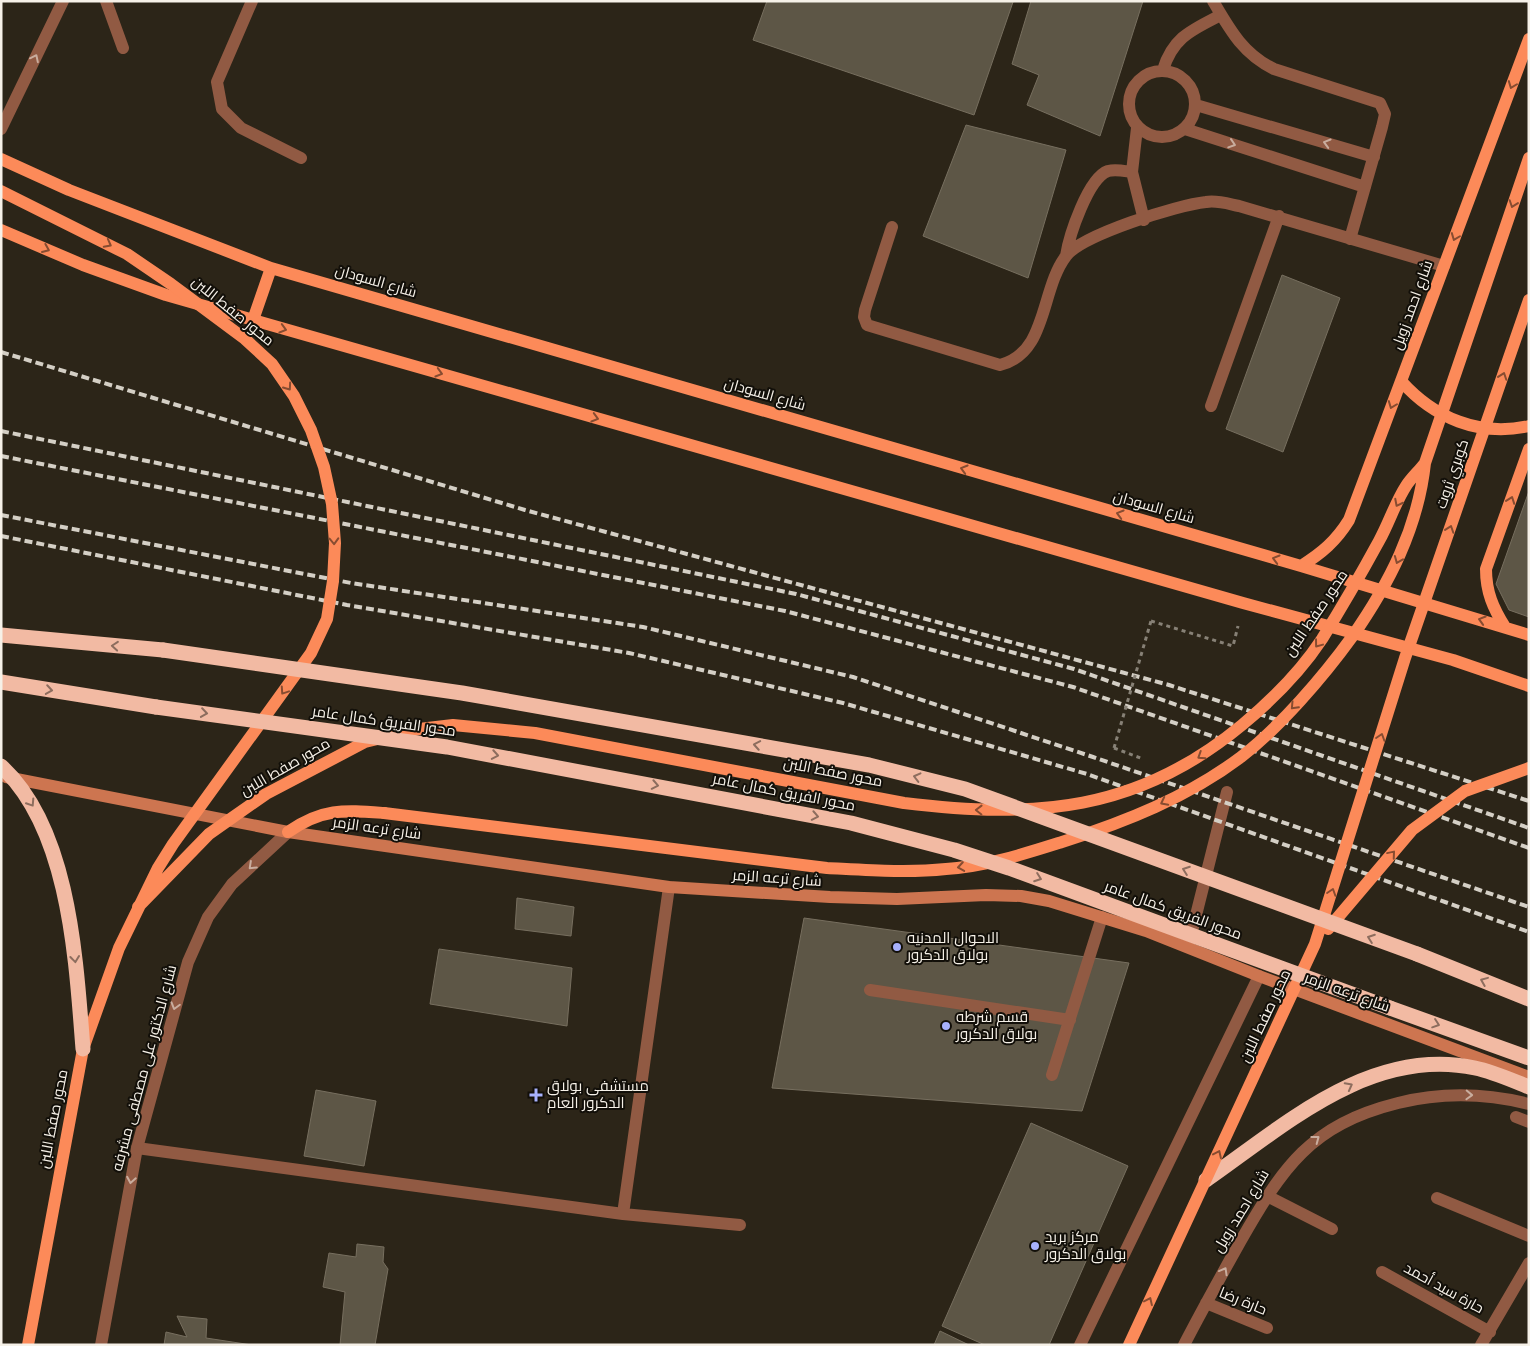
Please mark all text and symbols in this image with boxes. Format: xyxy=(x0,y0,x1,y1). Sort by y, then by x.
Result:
one-way arrow xyxy=(29,54,40,63)
one-way arrow xyxy=(1508,80,1518,89)
one-way arrow xyxy=(1227,138,1235,148)
one-way arrow xyxy=(1322,138,1331,149)
one-way arrow xyxy=(1509,200,1519,208)
one-way arrow xyxy=(1451,232,1461,241)
one-way arrow xyxy=(102,238,111,248)
one-way arrow xyxy=(41,243,50,254)
street label: شارع احمد زويل xyxy=(1387,257,1438,353)
street label: شارع السودان xyxy=(333,260,419,303)
street label: محور صفط اللبن xyxy=(188,272,278,350)
one-way arrow xyxy=(278,323,286,333)
one-way arrow xyxy=(434,368,443,378)
one-way arrow xyxy=(1497,372,1507,380)
street label: شارع السودان xyxy=(722,373,808,416)
one-way arrow xyxy=(282,382,291,391)
one-way arrow xyxy=(1387,401,1397,409)
one-way arrow xyxy=(591,412,599,422)
street label: كوبري ثروت xyxy=(1431,437,1475,512)
one-way arrow xyxy=(960,464,969,474)
street label: شارع السودان xyxy=(1111,486,1197,529)
one-way arrow xyxy=(1505,496,1515,504)
one-way arrow xyxy=(1394,498,1404,507)
one-way arrow xyxy=(1117,509,1125,519)
one-way arrow xyxy=(1444,526,1454,534)
one-way arrow xyxy=(329,537,340,545)
one-way arrow xyxy=(1273,555,1281,565)
one-way arrow xyxy=(1394,555,1404,564)
street label: محور صفط اللبن xyxy=(1280,566,1352,660)
one-way arrow xyxy=(1479,616,1487,626)
one-way arrow xyxy=(1315,638,1323,647)
one-way arrow xyxy=(110,640,118,651)
one-way arrow xyxy=(45,684,54,694)
one-way arrow xyxy=(281,686,291,695)
one-way arrow xyxy=(1291,700,1300,709)
street label: محور الفريق كمال عامر xyxy=(310,701,457,741)
one-way arrow xyxy=(200,708,208,718)
street label: محور صفط اللبن xyxy=(236,733,334,801)
one-way arrow xyxy=(1375,734,1385,742)
one-way arrow xyxy=(753,741,762,751)
one-way arrow xyxy=(491,750,500,760)
one-way arrow xyxy=(1197,750,1207,759)
street label: محور صفط اللبن xyxy=(782,753,884,791)
street label: محور الفريق كمال عامر xyxy=(710,768,857,816)
one-way arrow xyxy=(912,772,921,783)
one-way arrow xyxy=(651,780,659,790)
one-way arrow xyxy=(1161,796,1170,806)
one-way arrow xyxy=(25,798,35,807)
one-way arrow xyxy=(975,805,982,815)
one-way arrow xyxy=(810,810,819,820)
street label: شارع ترعه الزمر xyxy=(330,812,423,845)
one-way arrow xyxy=(1386,850,1395,859)
one-way arrow xyxy=(249,860,258,869)
one-way arrow xyxy=(956,862,965,872)
street label: شارع ترعه الزمر xyxy=(731,865,822,892)
one-way arrow xyxy=(1182,866,1191,876)
one-way arrow xyxy=(1033,872,1042,882)
street label: محور الفريق كمال عامر xyxy=(1100,875,1245,944)
one-way arrow xyxy=(1326,889,1336,897)
place label: الاحوال المدنيه بولاق الدكرور xyxy=(906,928,999,965)
one-way arrow xyxy=(1368,934,1376,944)
marker: الاحوال المدنيه بولاق الدكرور xyxy=(891,941,903,953)
one-way arrow xyxy=(69,955,79,963)
street label: شارع الدكتور على مصطفى مشرفه xyxy=(107,963,182,1174)
street label: محور صفط اللبن xyxy=(1235,966,1295,1066)
street label: شارع ترعه الزمر xyxy=(1300,967,1393,1018)
one-way arrow xyxy=(1480,977,1488,987)
one-way arrow xyxy=(171,1001,181,1009)
place label: قسم شرطه بولاق الدكرور xyxy=(955,1007,1037,1044)
one-way arrow xyxy=(1431,1018,1440,1028)
marker: قسم شرطه بولاق الدكرور xyxy=(940,1020,952,1032)
street label: محور صفط اللبن xyxy=(34,1068,72,1170)
place label: مستشفى بولاق الدكرور العام xyxy=(547,1076,649,1113)
one-way arrow xyxy=(1344,1082,1353,1092)
marker: مستشفى بولاق الدكرور العام xyxy=(529,1088,543,1102)
one-way arrow xyxy=(1466,1090,1474,1100)
one-way arrow xyxy=(1310,1136,1320,1145)
one-way arrow xyxy=(1212,1150,1222,1159)
street label: شارع احمد زويل xyxy=(1208,1166,1275,1257)
one-way arrow xyxy=(127,1176,137,1184)
place label: مركز بريد بولاق الدكرور xyxy=(1044,1227,1126,1264)
marker: مركز بريد بولاق الدكرور xyxy=(1029,1240,1041,1252)
street label: حارة سيد أحمد xyxy=(1401,1258,1488,1317)
one-way arrow xyxy=(1218,1268,1228,1277)
street label: حارة رضا xyxy=(1216,1282,1270,1319)
one-way arrow xyxy=(1143,1297,1154,1306)

